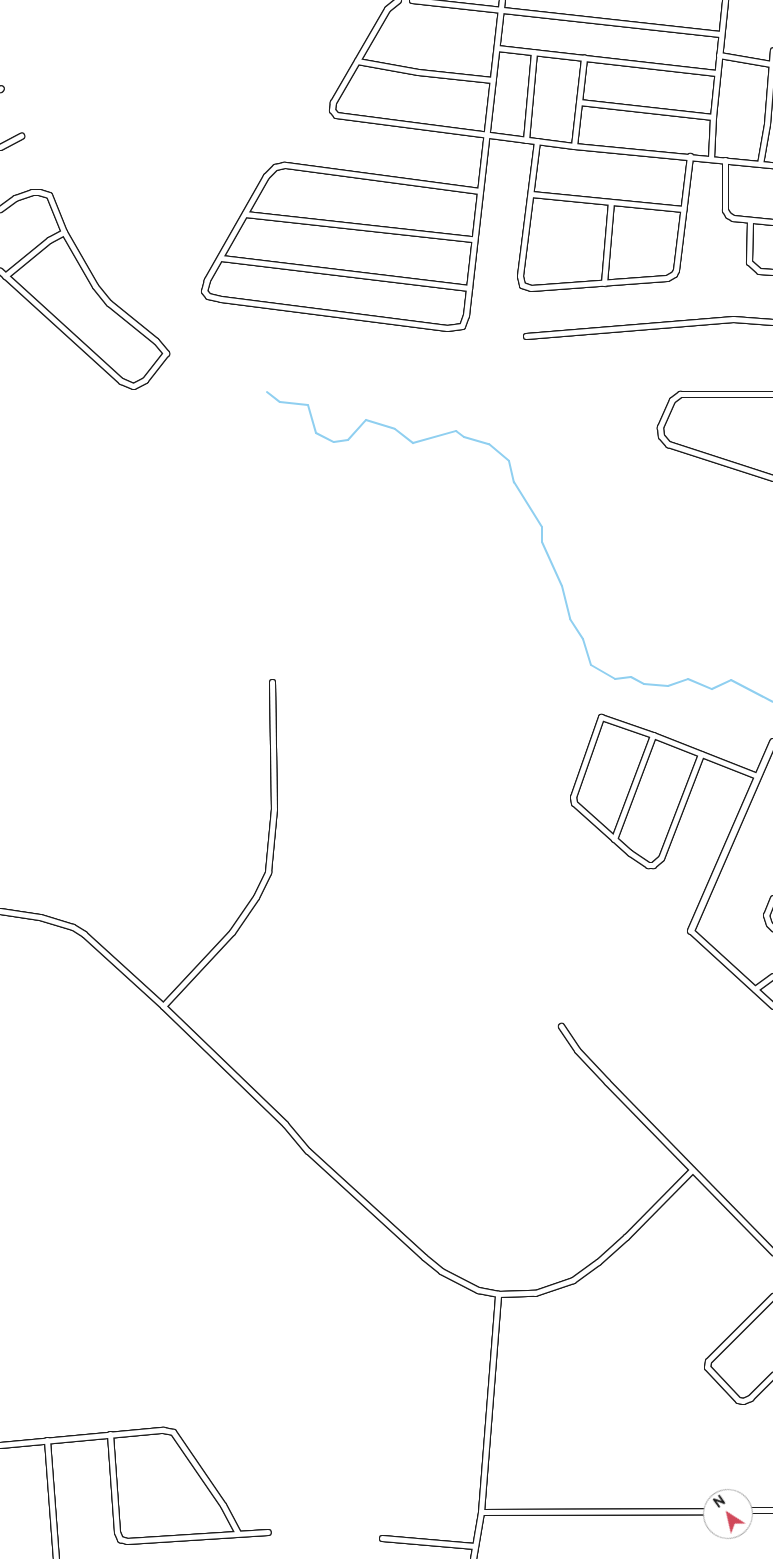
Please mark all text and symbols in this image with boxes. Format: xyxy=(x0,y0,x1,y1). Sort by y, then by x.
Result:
north arrow xyxy=(703,1489,753,1539)
text: N xyxy=(710,1492,729,1512)

